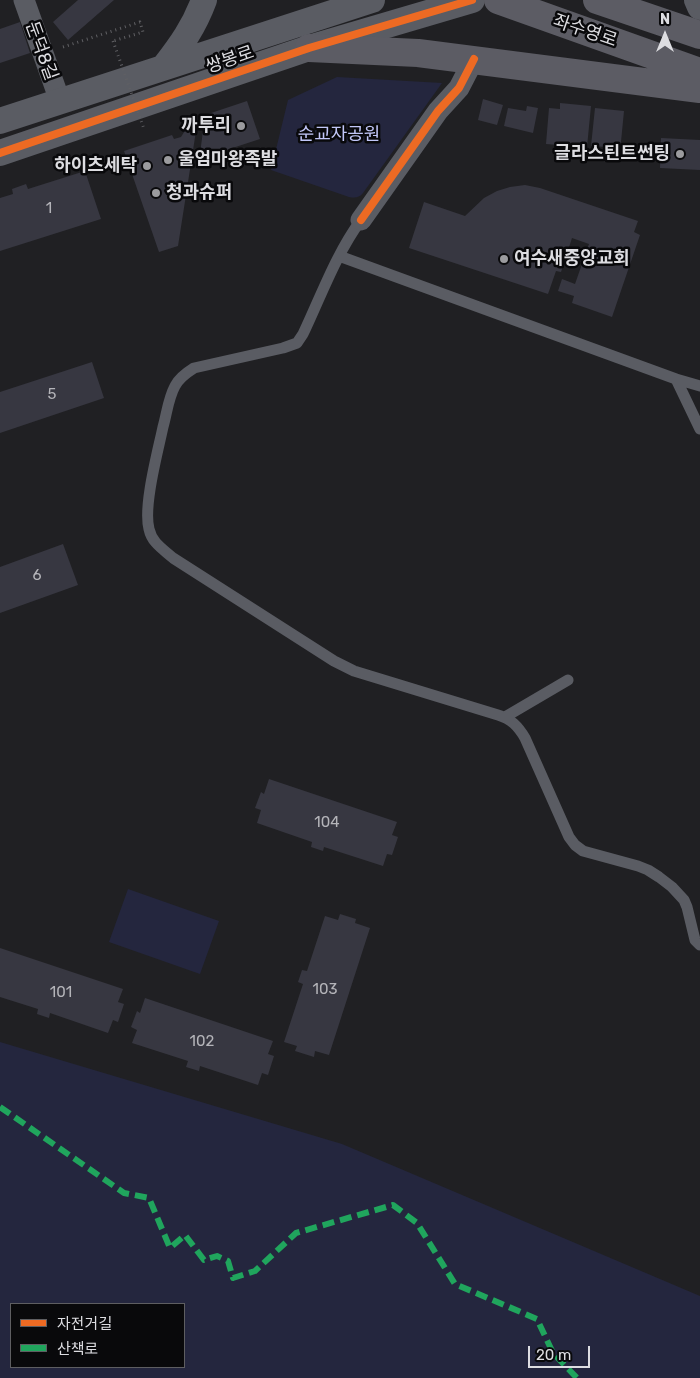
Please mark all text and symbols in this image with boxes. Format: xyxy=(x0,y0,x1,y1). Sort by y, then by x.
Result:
street label: 좌수영로 xyxy=(550,10,620,52)
north arrow xyxy=(640,10,690,60)
text: N xyxy=(660,11,670,28)
street label: 둔덕8길 xyxy=(20,19,62,83)
street label: 쌍봉로 xyxy=(203,42,257,78)
place label: 까투리 xyxy=(181,115,231,137)
marker: 까투리 xyxy=(235,120,247,132)
park label: 순교자공원 xyxy=(298,124,380,146)
place label: 글라스틴트썬팅 xyxy=(554,143,670,165)
marker: 글라스틴트썬팅 xyxy=(674,148,686,160)
place label: 울엄마왕족발 xyxy=(178,149,277,171)
marker: 울엄마왕족발 xyxy=(162,154,174,166)
place label: 하이츠세탁 xyxy=(54,155,137,177)
marker: 하이츠세탁 xyxy=(141,160,153,172)
place label: 청과슈퍼 xyxy=(166,182,232,204)
marker: 청과슈퍼 xyxy=(150,187,162,199)
house number: 1 xyxy=(46,200,52,218)
place label: 여수새중앙교회 xyxy=(514,248,630,270)
marker: 여수새중앙교회 xyxy=(498,253,510,265)
house number: 5 xyxy=(48,386,56,404)
house number: 6 xyxy=(32,567,42,585)
house number: 104 xyxy=(314,814,340,832)
house number: 103 xyxy=(313,981,337,999)
house number: 101 xyxy=(50,984,72,1002)
house number: 102 xyxy=(190,1033,214,1051)
legend xyxy=(10,1303,185,1368)
text: 자전거길 xyxy=(57,1315,112,1333)
scale bar xyxy=(530,1336,592,1368)
text: 산책로 xyxy=(57,1340,98,1358)
text: 20 m xyxy=(536,1346,571,1364)

